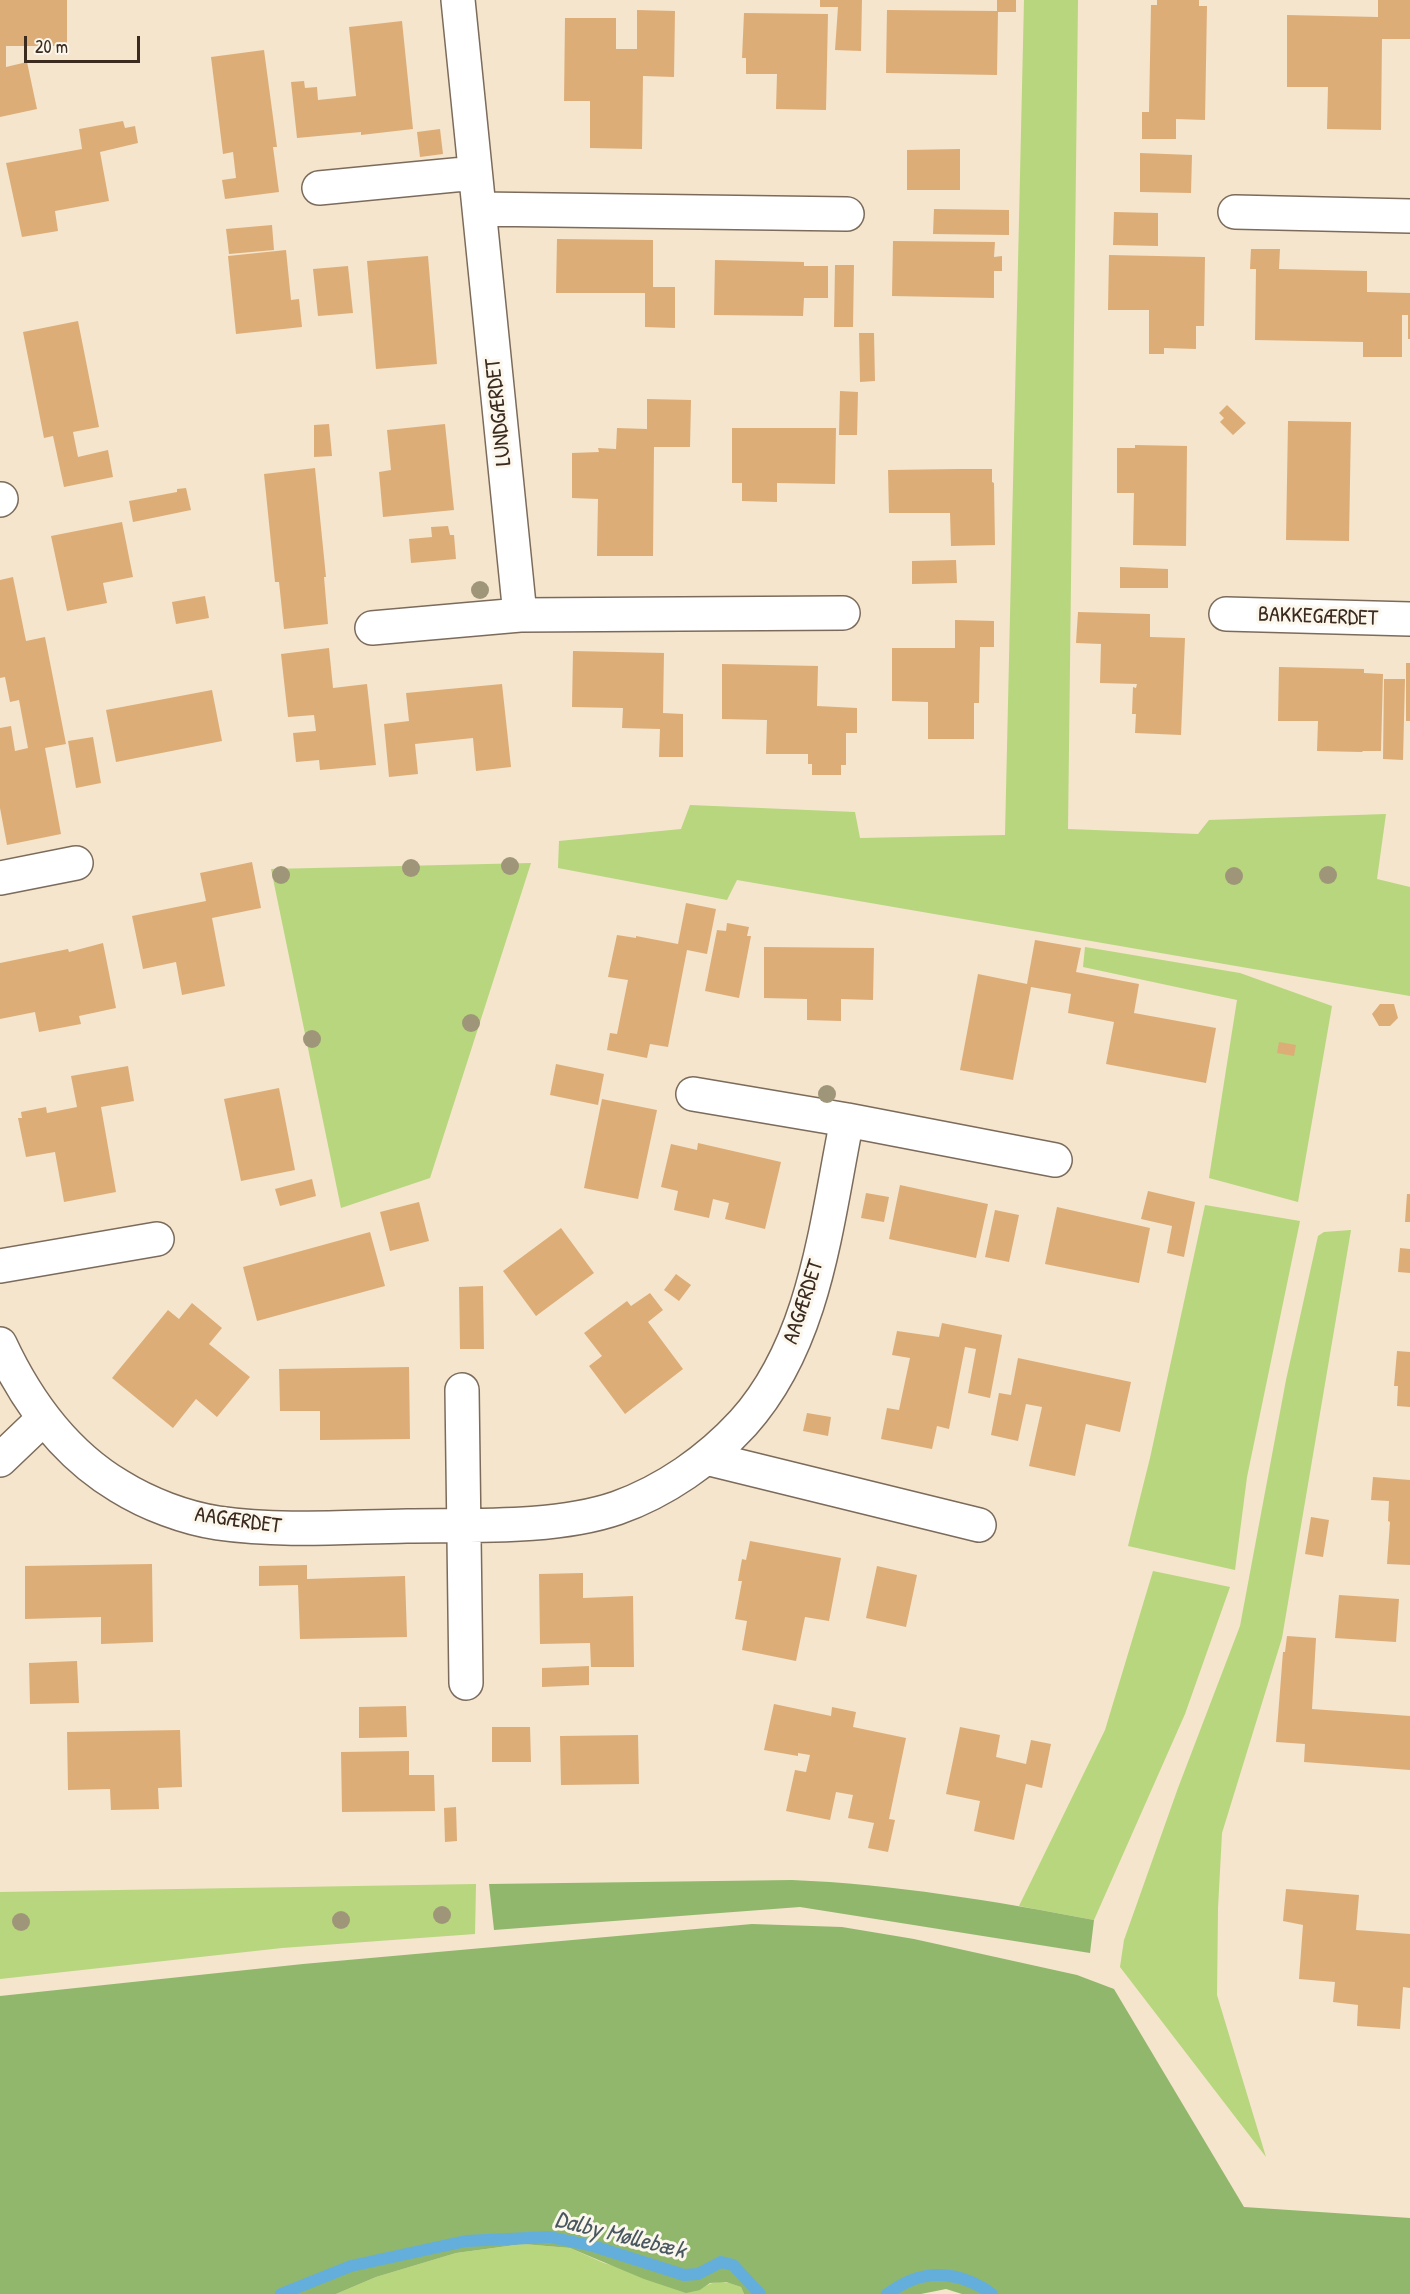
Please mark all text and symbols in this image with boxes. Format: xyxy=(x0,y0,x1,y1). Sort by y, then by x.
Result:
scale bar xyxy=(27,24,142,62)
text: 20 m xyxy=(35,34,68,59)
street label: LUNDGÆRDET xyxy=(480,357,518,467)
street label: BAKKEGÆRDET xyxy=(1257,602,1379,632)
street label: AAGÆRDET xyxy=(778,1257,830,1347)
street label: AAGÆRDET xyxy=(193,1502,283,1540)
water label: Dalby Møllebæk xyxy=(552,2206,688,2266)

